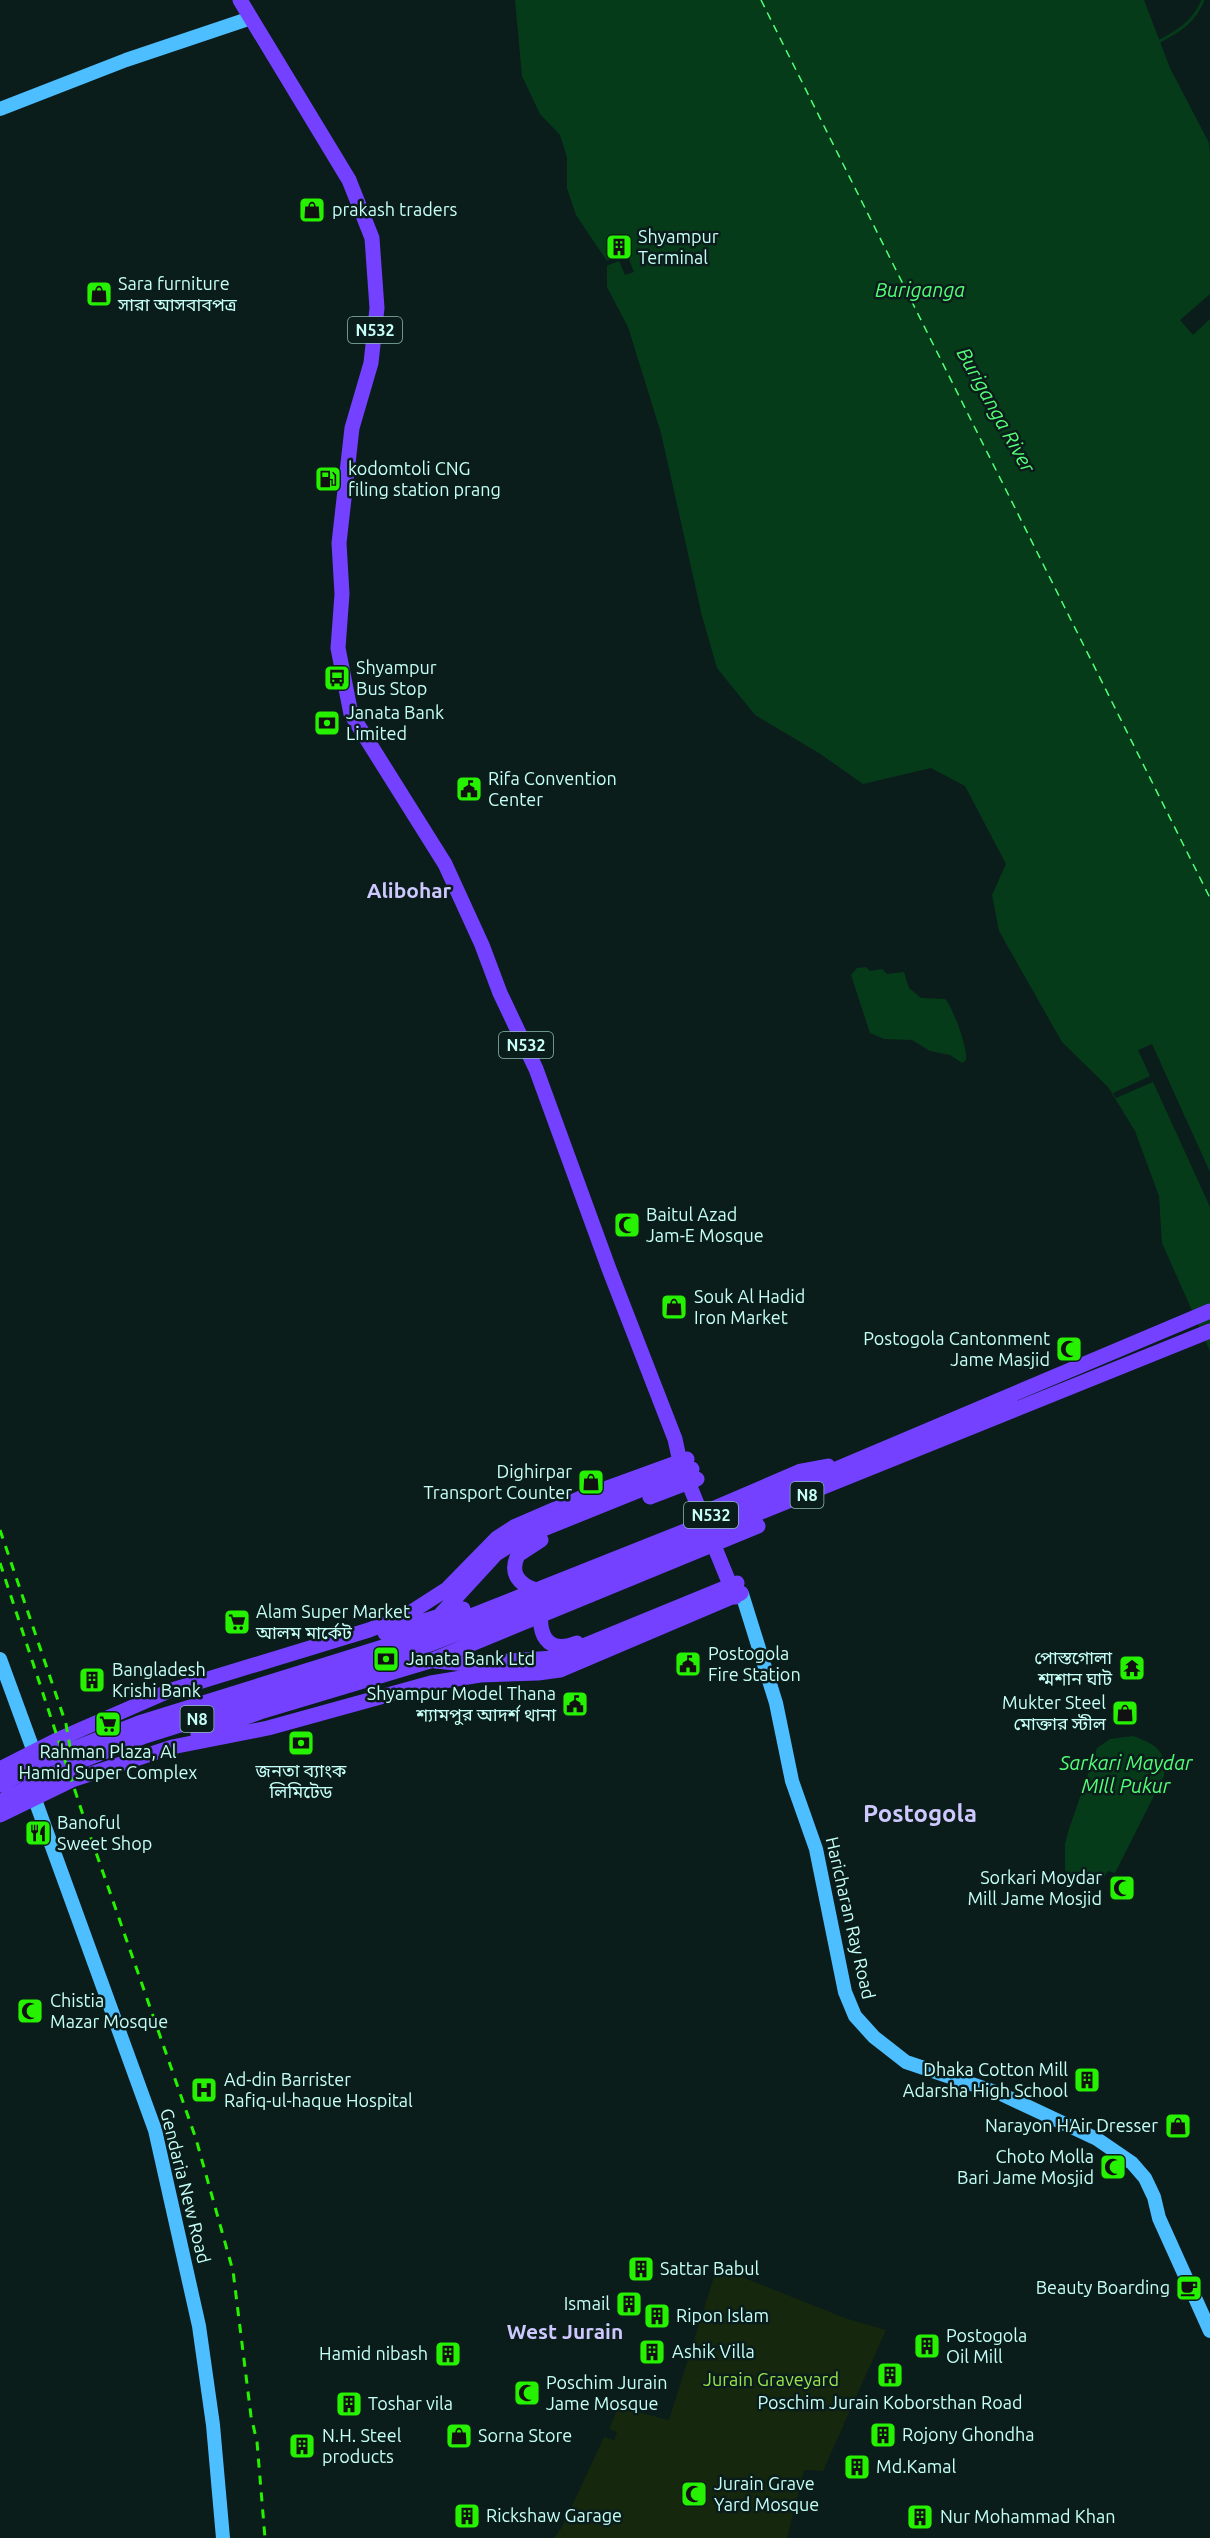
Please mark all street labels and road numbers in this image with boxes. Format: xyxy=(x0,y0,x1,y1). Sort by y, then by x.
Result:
road number: N532 xyxy=(348,317,402,343)
road number: N532 xyxy=(499,1032,553,1058)
road number: N8 xyxy=(790,1482,824,1508)
road number: N532 xyxy=(684,1502,738,1528)
road number: N8 xyxy=(180,1706,214,1732)
street label: Haricharan Ray Road xyxy=(823,1835,879,2001)
street label: Gendaria New Road xyxy=(157,2106,215,2265)

